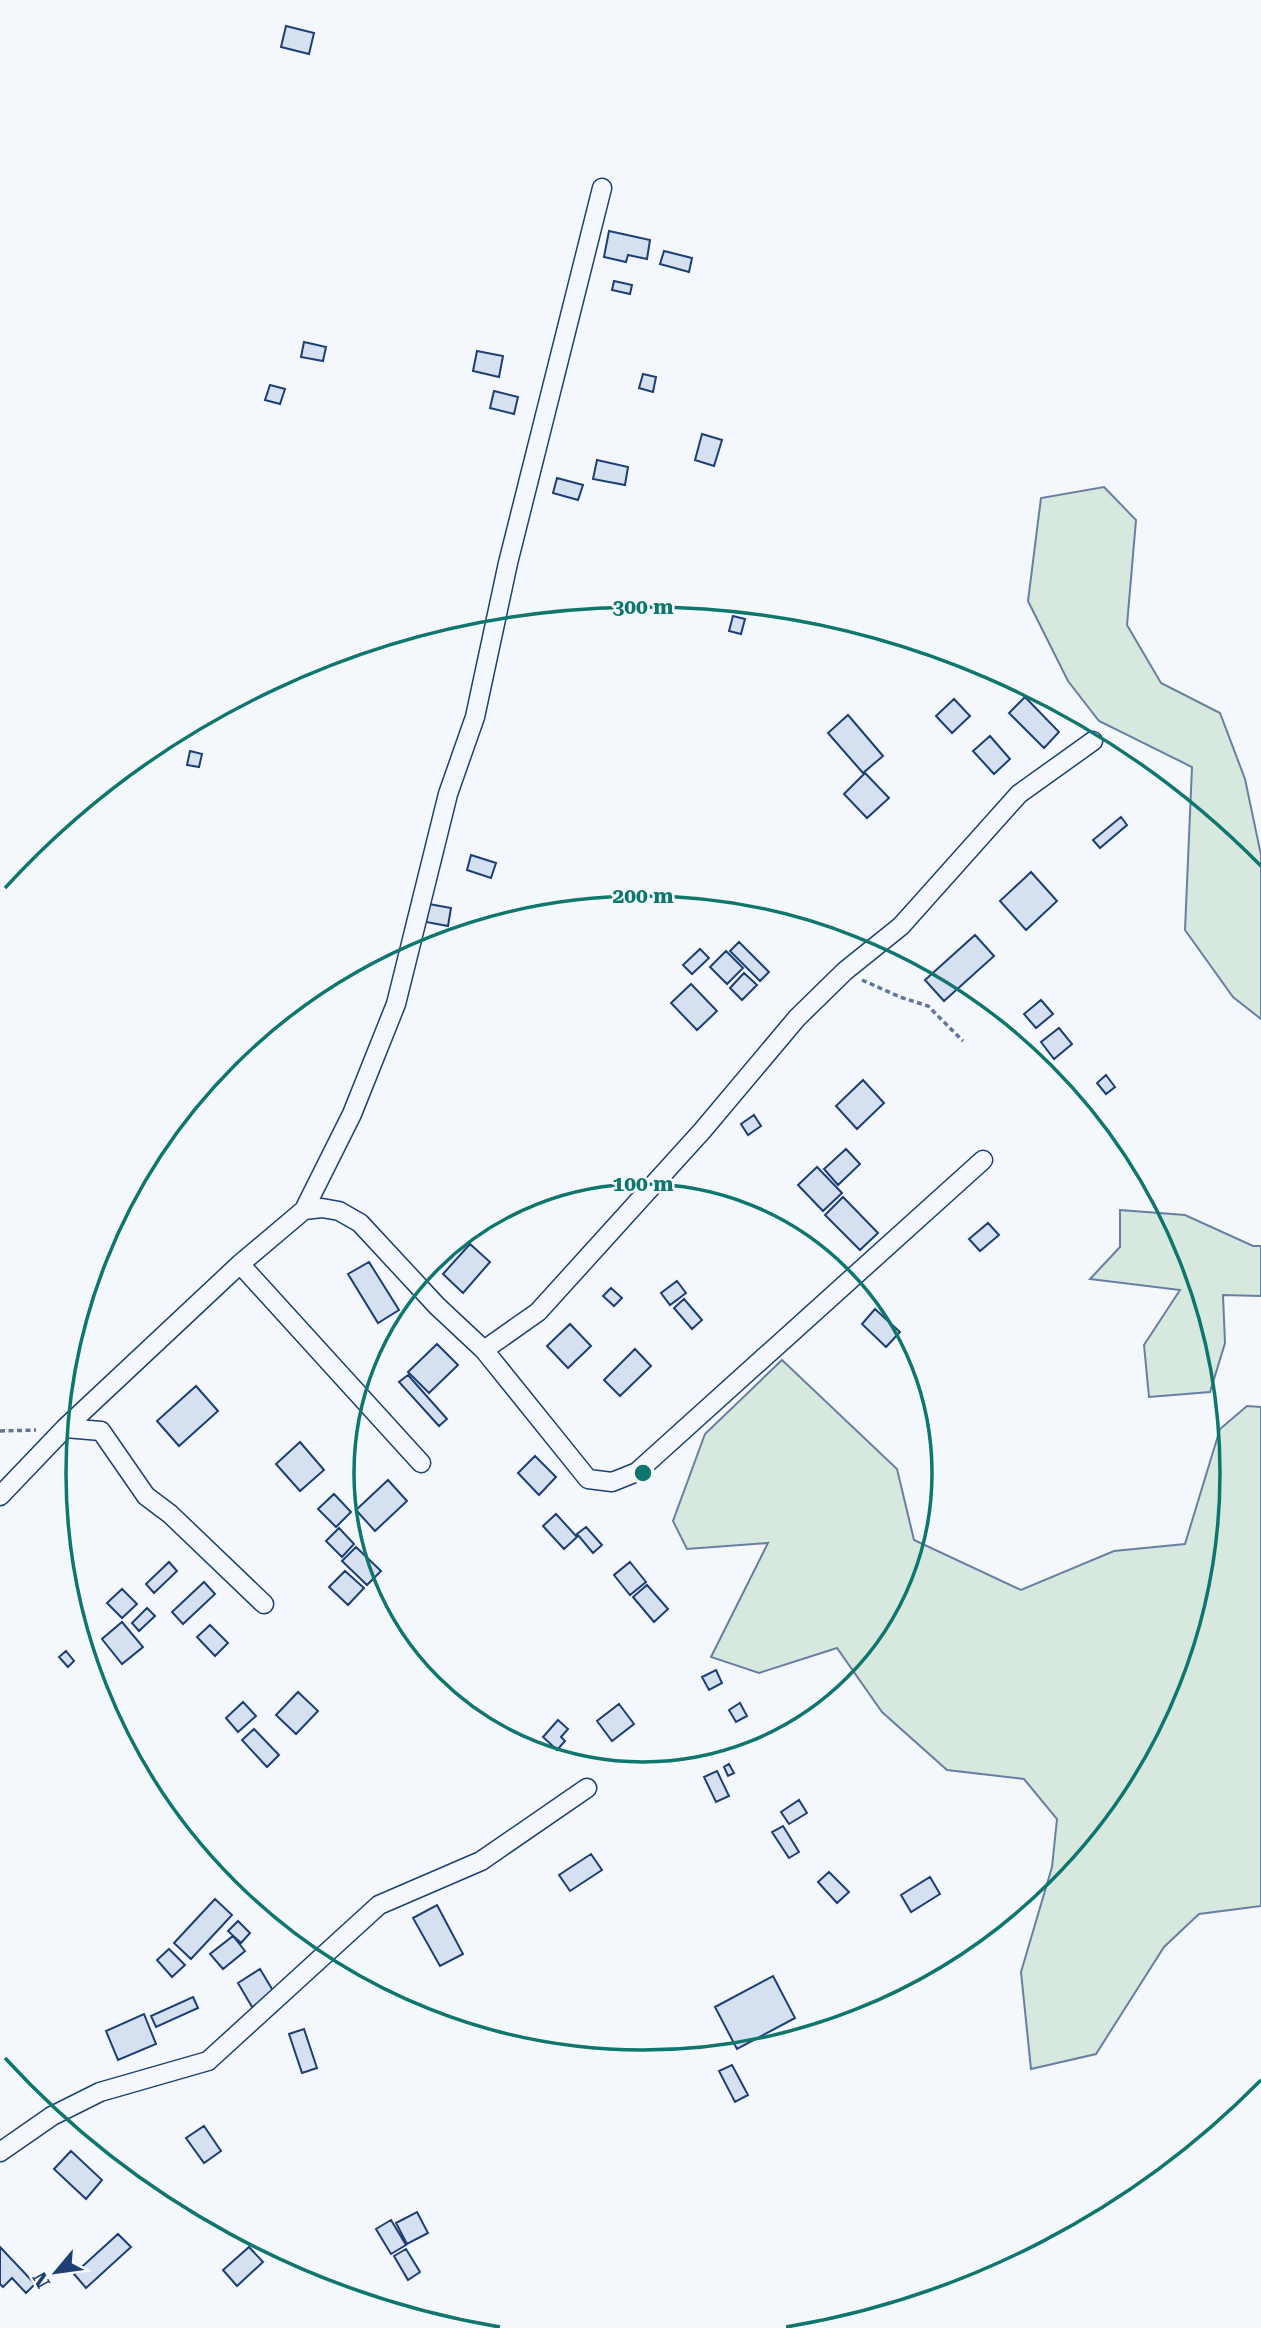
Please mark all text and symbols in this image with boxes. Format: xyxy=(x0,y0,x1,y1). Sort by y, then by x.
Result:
text: 300 m xyxy=(613,595,673,619)
text: 200 m xyxy=(613,884,673,908)
text: 100 m xyxy=(613,1172,673,1196)
centre of rings xyxy=(631,1461,655,1485)
north arrow xyxy=(21,2237,91,2307)
text: N xyxy=(28,2268,55,2292)

